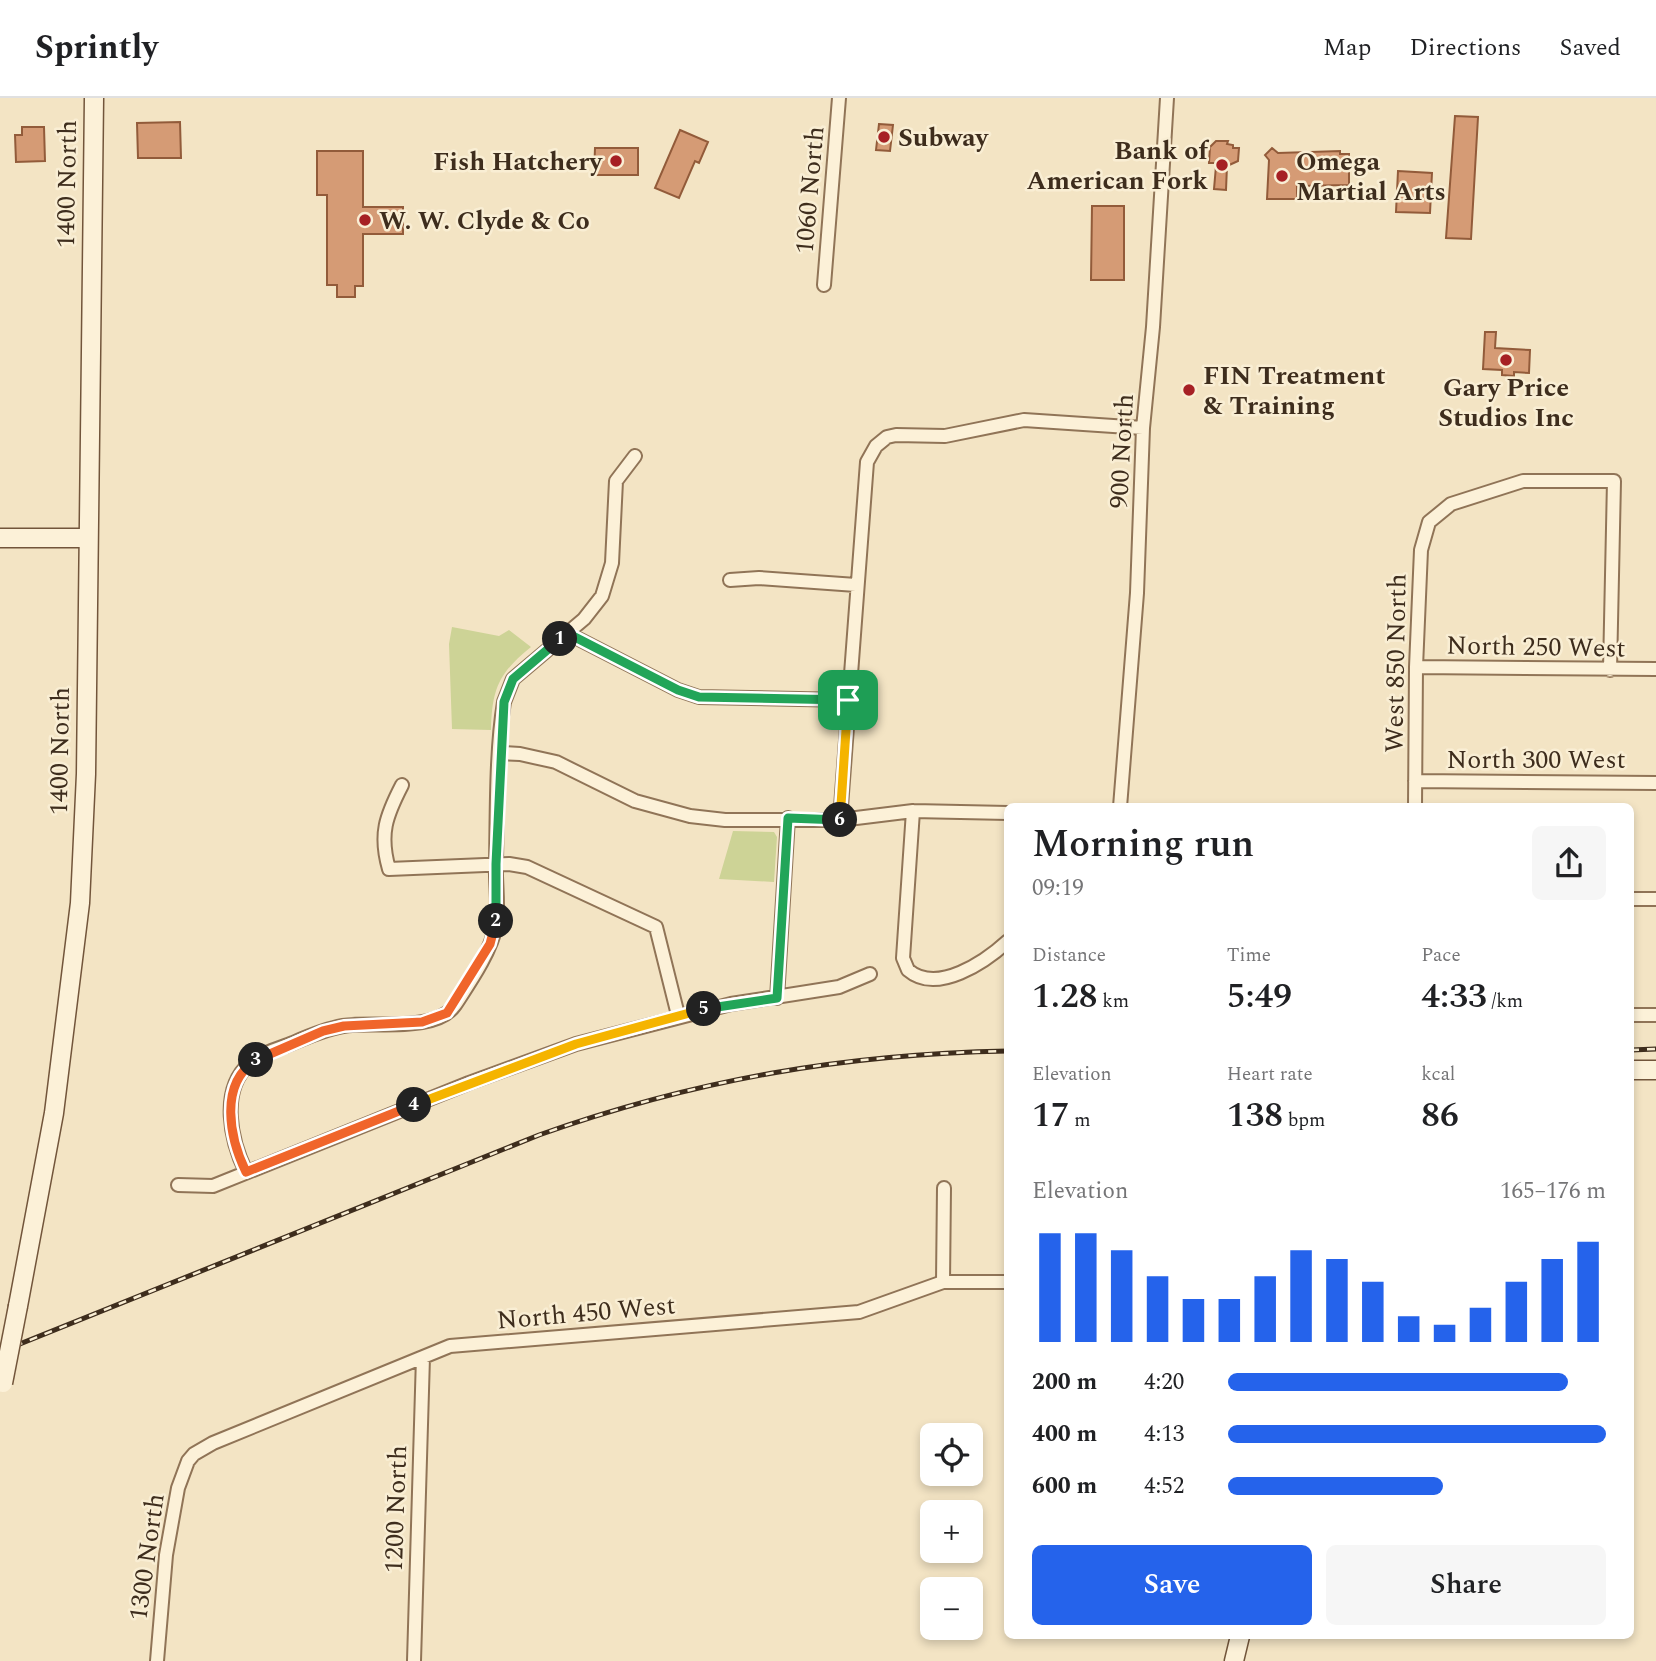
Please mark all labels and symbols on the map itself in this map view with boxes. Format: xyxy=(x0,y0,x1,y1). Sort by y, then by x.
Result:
place label: Subway xyxy=(898,118,990,158)
street label: 1400 North xyxy=(46,120,88,248)
street label: 1060 North xyxy=(784,125,835,256)
marker: Subway xyxy=(876,129,892,145)
place label: Bank of American Fork xyxy=(1026,131,1209,201)
place label: Fish Hatchery xyxy=(433,142,604,182)
place label: Omega Martial Arts xyxy=(1296,142,1446,212)
marker: Fish Hatchery xyxy=(608,153,624,169)
marker: Bank of American Fork xyxy=(1214,157,1230,173)
marker: Omega Martial Arts xyxy=(1274,168,1290,184)
place label: W. W. Clyde & Co xyxy=(379,201,590,241)
marker: W. W. Clyde & Co xyxy=(357,212,373,228)
marker: Gary Price Studios Inc xyxy=(1498,352,1514,368)
place label: FIN Treatment & Training xyxy=(1203,356,1385,426)
place label: Gary Price Studios Inc xyxy=(1438,368,1574,438)
marker: FIN Treatment & Training xyxy=(1181,382,1197,398)
street label: 900 North xyxy=(1099,393,1145,510)
street label: West 850 North xyxy=(1374,573,1418,753)
pin: 1 xyxy=(542,622,578,656)
street label: North 250 West xyxy=(1446,625,1626,669)
pin xyxy=(818,670,878,730)
street label: 1400 North xyxy=(39,687,81,815)
street label: North 300 West xyxy=(1446,740,1626,780)
pin: 6 xyxy=(822,802,858,838)
pin: 2 xyxy=(478,904,514,938)
pin: 5 xyxy=(686,992,722,1026)
pin: 3 xyxy=(238,1042,274,1077)
pin: 4 xyxy=(396,1088,432,1122)
street label: North 450 West xyxy=(495,1285,677,1341)
street label: 1200 North xyxy=(374,1444,418,1574)
street label: 1300 North xyxy=(118,1491,176,1623)

